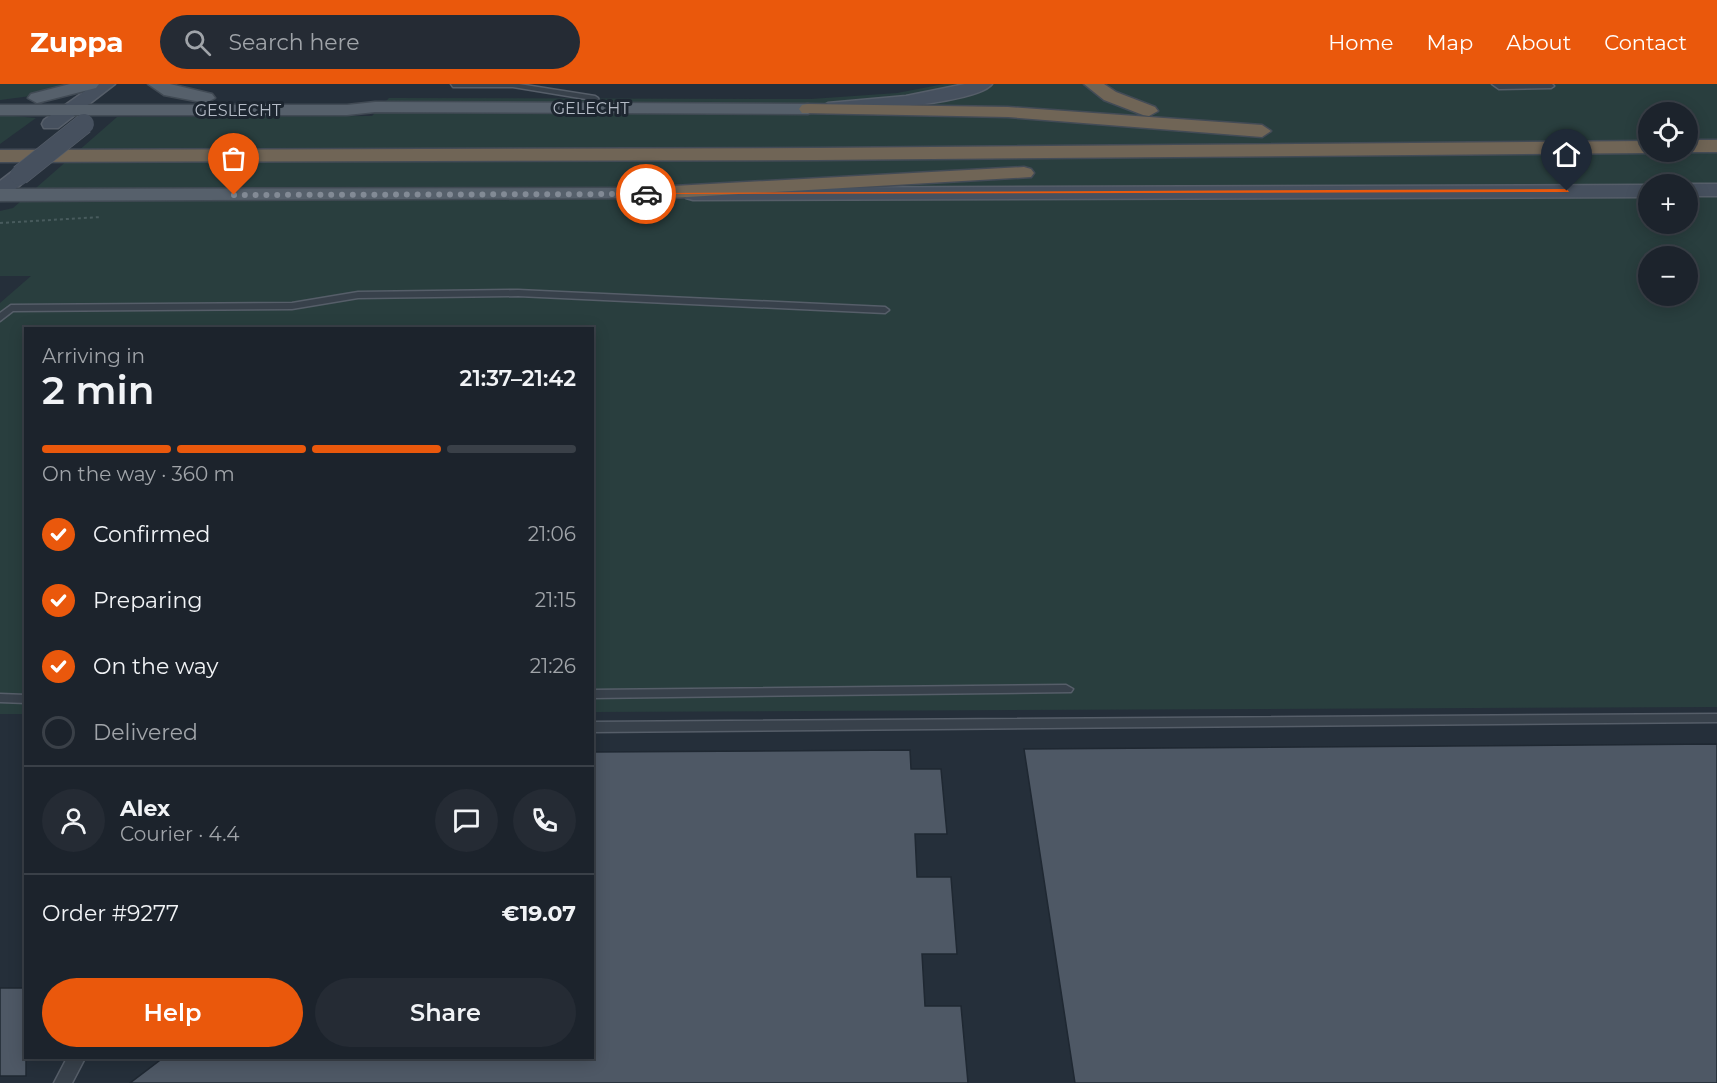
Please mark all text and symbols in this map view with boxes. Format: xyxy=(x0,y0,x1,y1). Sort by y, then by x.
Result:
search box xyxy=(160,15,580,69)
text: Zuppa xyxy=(30,25,124,59)
icon: search xyxy=(181,26,214,59)
text: Search here xyxy=(229,29,359,56)
text: Home xyxy=(1328,30,1393,55)
text: Map xyxy=(1426,30,1473,55)
text: About xyxy=(1506,30,1571,55)
text: Contact xyxy=(1604,30,1687,55)
street label: GELECHT xyxy=(553,99,630,118)
street label: GESLECHT xyxy=(195,101,282,120)
map controls xyxy=(1638,102,1698,306)
button: locate xyxy=(1638,102,1698,162)
pin xyxy=(1541,129,1592,191)
pin xyxy=(208,133,259,195)
icon: home xyxy=(1550,138,1583,171)
icon: bag xyxy=(217,142,250,175)
courier xyxy=(616,164,676,224)
button: + xyxy=(1638,174,1698,234)
icon: car xyxy=(630,178,663,211)
button: − xyxy=(1638,246,1698,306)
text: Arriving in xyxy=(42,344,145,368)
text: 21:37–21:42 xyxy=(460,365,576,392)
text: 2 min xyxy=(42,366,155,414)
text: On the way · 360 m xyxy=(42,462,235,486)
icon: check xyxy=(42,518,75,551)
text: Confirmed xyxy=(93,521,210,548)
text: 21:06 xyxy=(528,522,576,546)
icon: check xyxy=(42,584,75,617)
text: Preparing xyxy=(93,587,202,614)
text: 21:15 xyxy=(535,588,576,612)
icon: check xyxy=(42,650,75,683)
text: On the way xyxy=(93,653,218,680)
text: 21:26 xyxy=(530,654,576,678)
text: Delivered xyxy=(93,719,198,746)
button: person xyxy=(42,789,105,852)
button: chat xyxy=(435,789,498,852)
button: phone xyxy=(513,789,576,852)
text: Alex xyxy=(120,795,170,822)
text: Courier · 4.4 xyxy=(120,822,239,846)
text: Order #9277 xyxy=(42,900,179,927)
text: €19.07 xyxy=(502,900,576,927)
button: Help xyxy=(42,978,303,1047)
button: Share xyxy=(315,978,576,1047)

